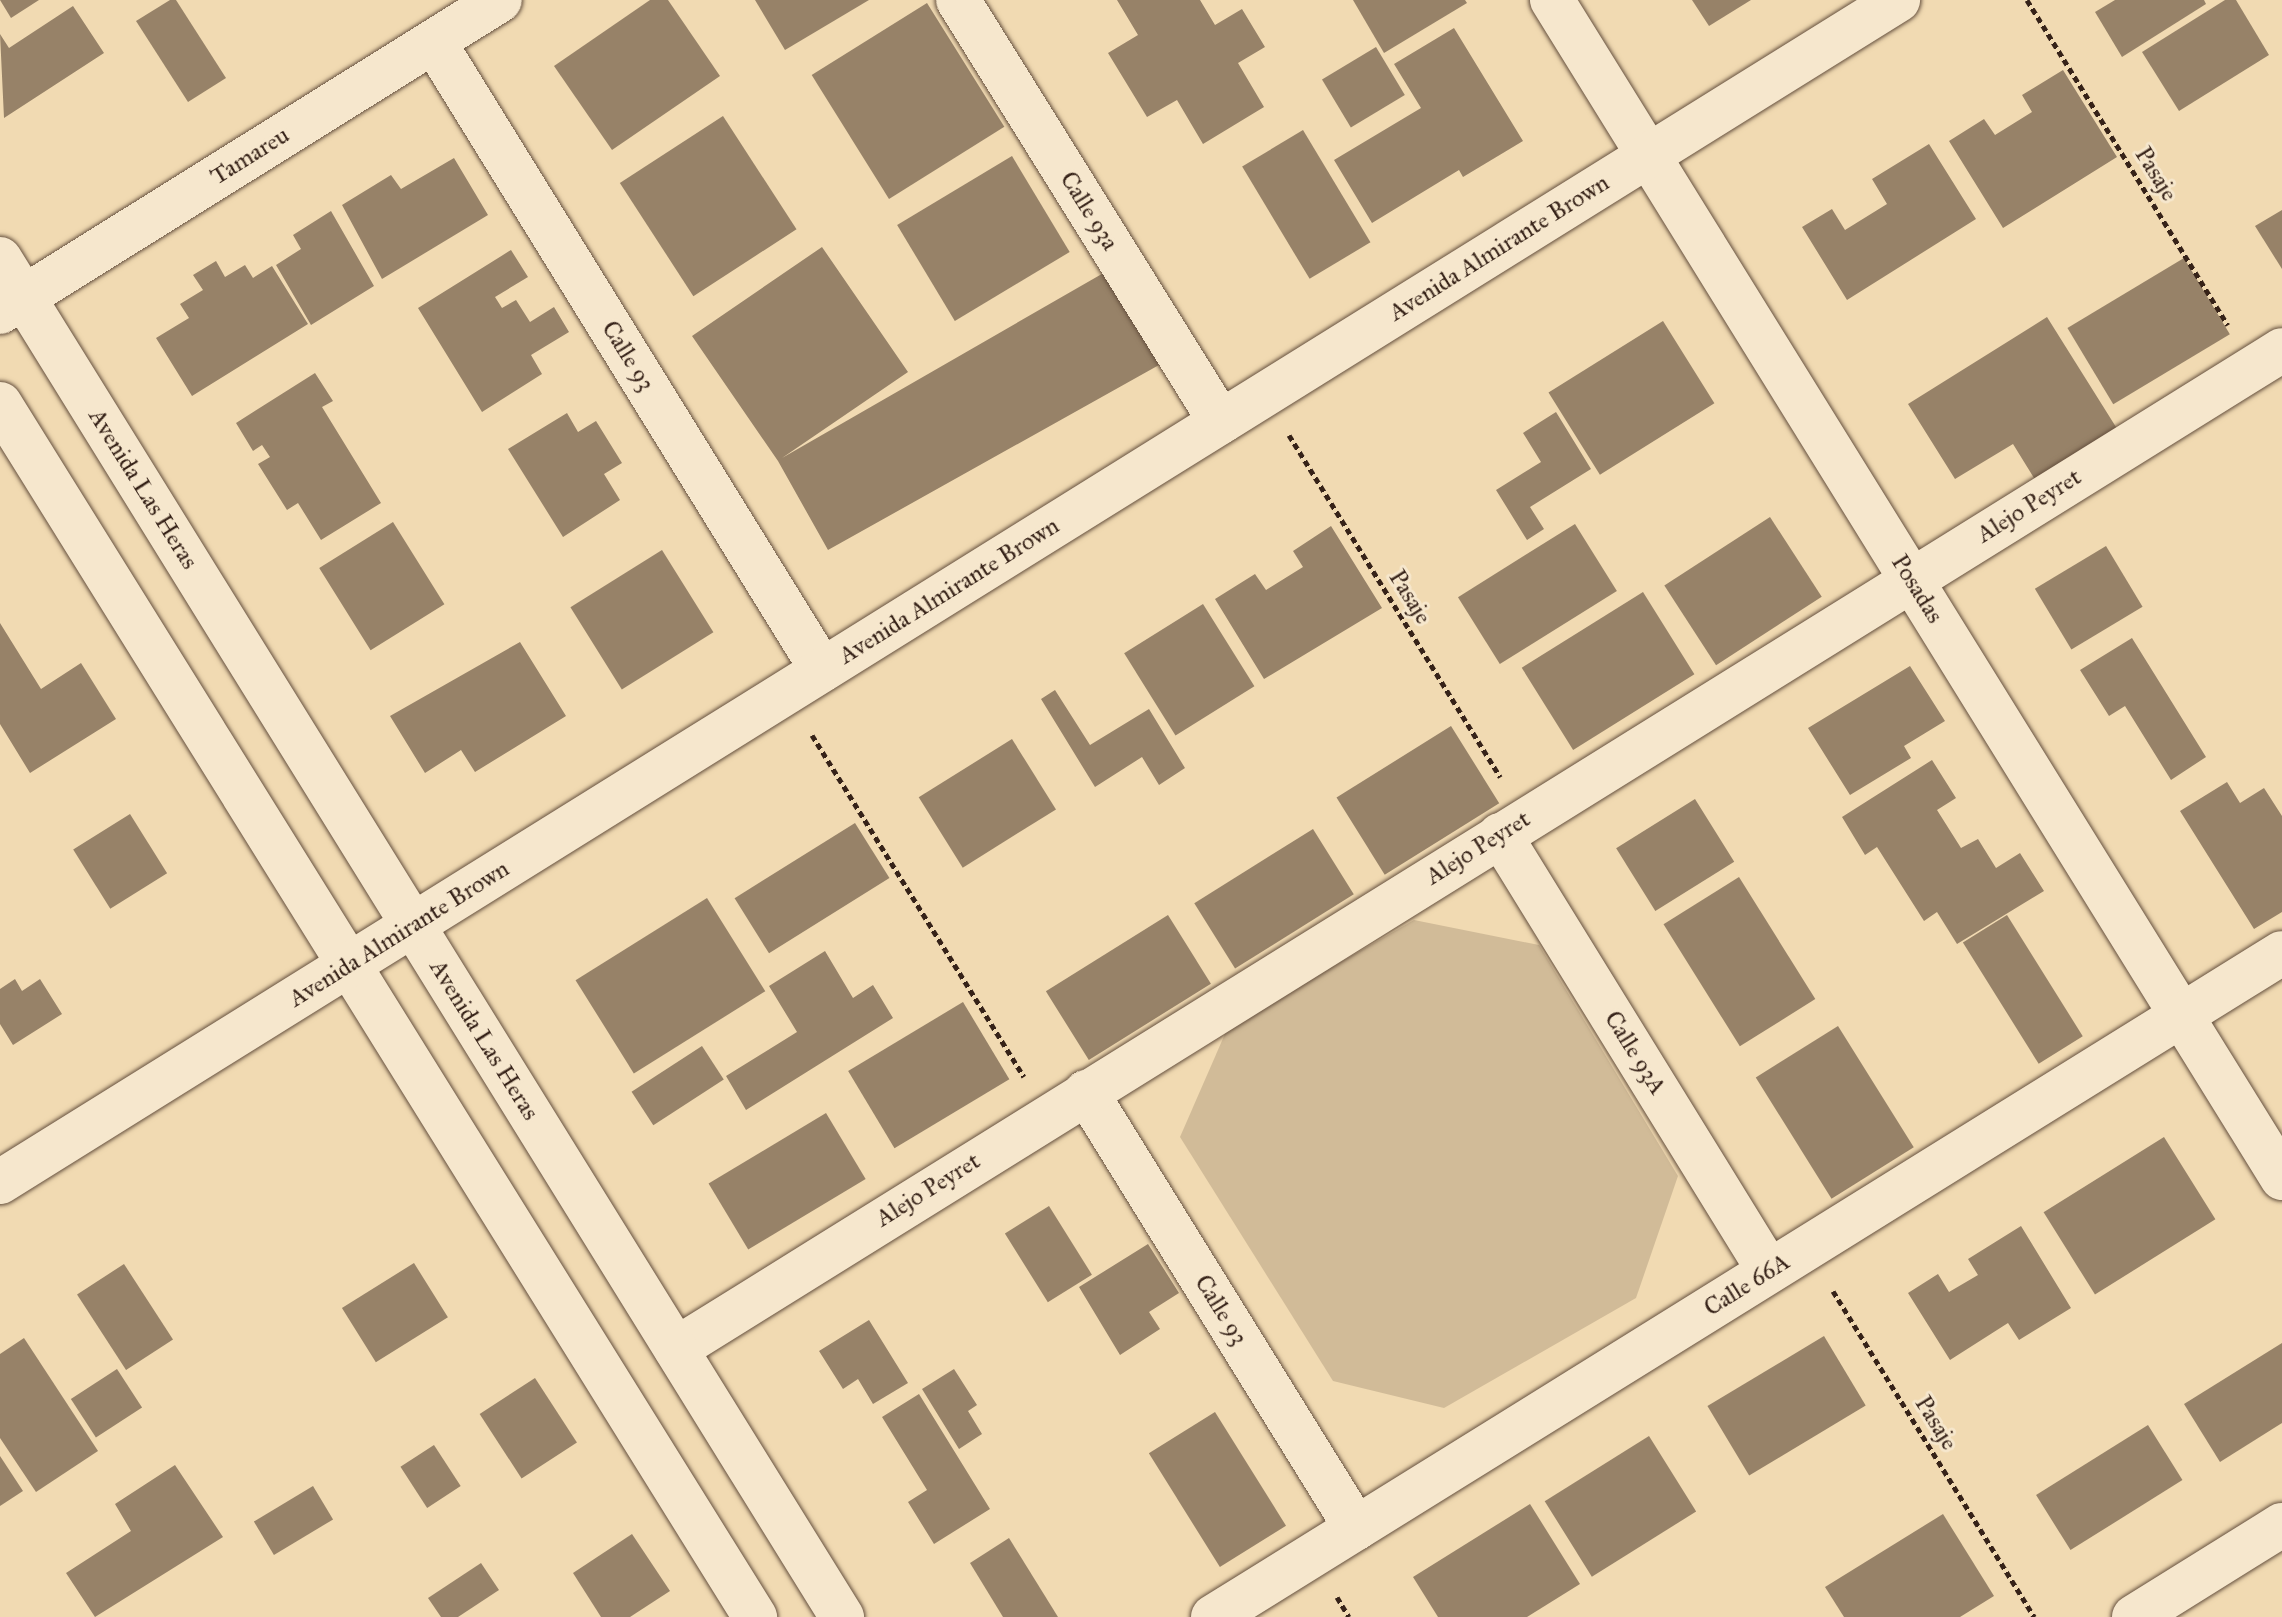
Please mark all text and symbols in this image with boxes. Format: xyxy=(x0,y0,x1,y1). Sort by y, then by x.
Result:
street label: Tamareu xyxy=(205,121,295,191)
street label: Pasaje xyxy=(2128,142,2184,206)
street label: Calle 93a xyxy=(1054,166,1124,256)
street label: Avenida Almirante Brown xyxy=(1384,169,1614,327)
street label: Calle 93 xyxy=(595,316,661,396)
street label: Avenida Las Heras xyxy=(82,404,204,574)
street label: Alejo Peyret xyxy=(1972,463,2086,549)
street label: Avenida Almirante Brown xyxy=(834,512,1064,670)
street label: Posadas xyxy=(1885,549,1949,629)
street label: Pasaje xyxy=(1382,565,1438,629)
street label: Alejo Peyret xyxy=(1421,805,1535,891)
street label: Avenida Almirante Brown xyxy=(284,855,514,1013)
street label: Avenida Las Heras xyxy=(423,955,545,1125)
street label: Calle 93A xyxy=(1598,1006,1672,1100)
street label: Alejo Peyret xyxy=(871,1147,985,1233)
street label: Calle 66A xyxy=(1699,1248,1795,1322)
street label: Calle 93 xyxy=(1188,1270,1254,1350)
street label: Pasaje xyxy=(1908,1391,1964,1455)

